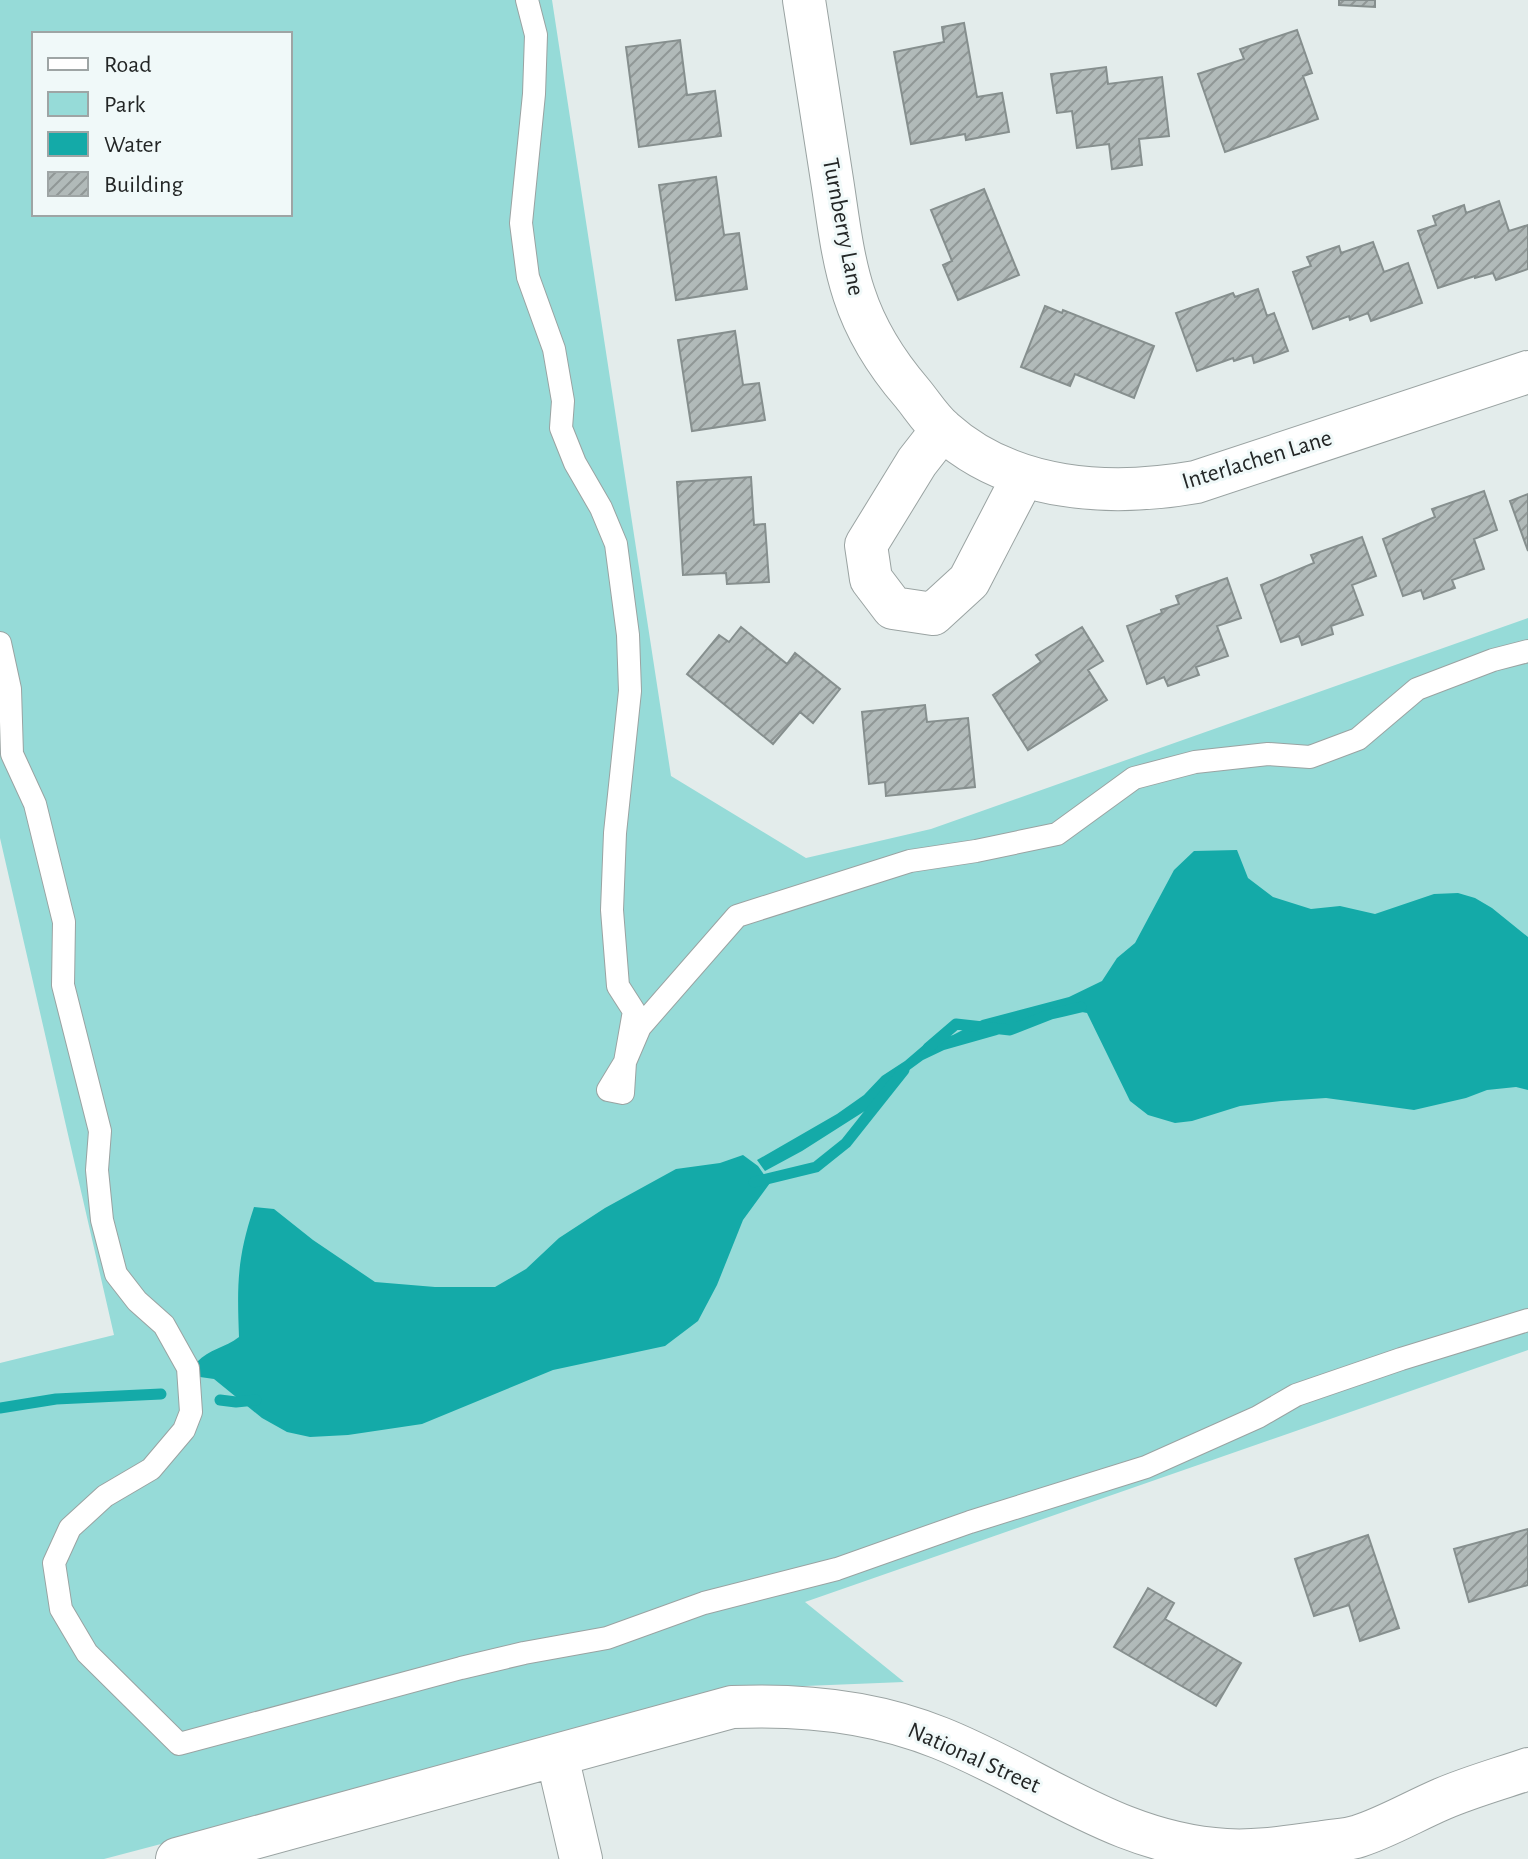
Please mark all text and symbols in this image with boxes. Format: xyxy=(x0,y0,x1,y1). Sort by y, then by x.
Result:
legend xyxy=(32,32,292,216)
text: Road xyxy=(104,53,152,77)
text: Park xyxy=(104,93,145,117)
text: Water xyxy=(104,133,162,157)
street label: Turnberry Lane xyxy=(818,156,868,298)
text: Building xyxy=(104,173,183,197)
street label: Interlachen Lane xyxy=(1179,426,1335,494)
street label: National Street xyxy=(904,1718,1044,1798)

